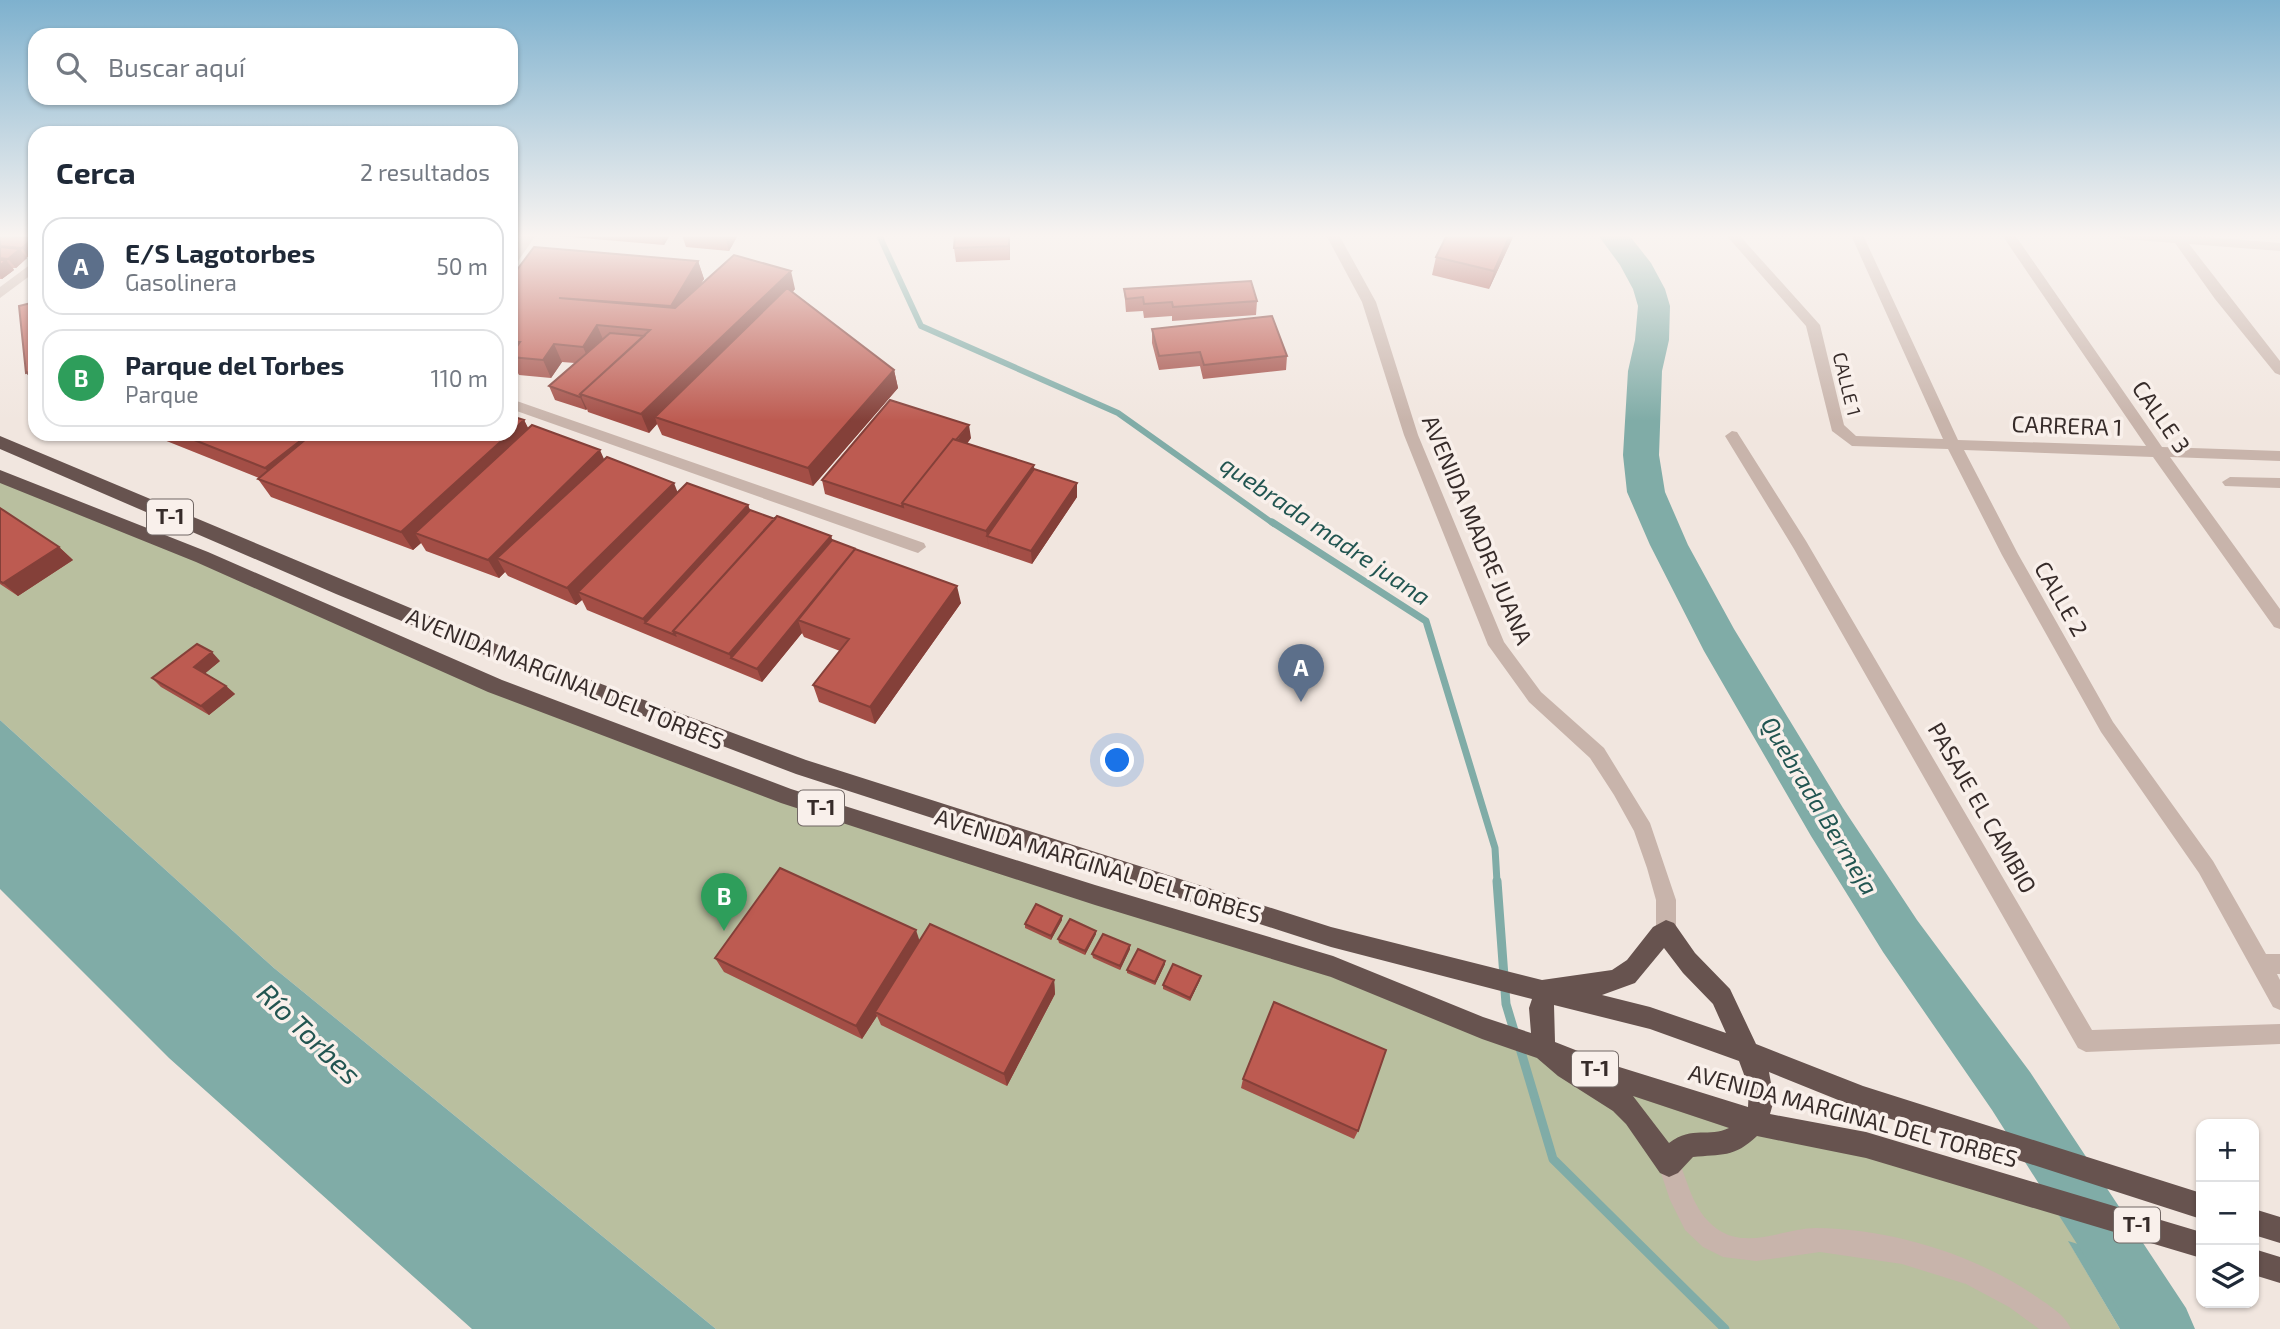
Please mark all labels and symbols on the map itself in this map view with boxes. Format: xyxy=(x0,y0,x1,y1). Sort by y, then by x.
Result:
street label: CALLE 1 xyxy=(1829,350,1866,418)
street label: CALLE 3 xyxy=(2127,375,2197,458)
street label: CARRERA 1 xyxy=(2011,409,2123,441)
street label: AVENIDA MADRE JUANA xyxy=(1417,411,1539,649)
water label: quebrada madre juana xyxy=(1215,449,1436,611)
road number: T-1 xyxy=(147,500,193,534)
street label: CALLE 2 xyxy=(2029,556,2094,641)
street label: AVENIDA MARGINAL DEL TORBES xyxy=(403,601,728,755)
pin: A xyxy=(1278,644,1324,702)
water label: Quebrada Bermeja xyxy=(1756,711,1885,900)
street label: PASAJE EL CAMBIO xyxy=(1923,717,2043,898)
your location xyxy=(1100,743,1134,777)
road number: T-1 xyxy=(798,790,844,826)
street label: AVENIDA MARGINAL DEL TORBES xyxy=(932,802,1265,928)
pin: B xyxy=(701,873,747,931)
water label: Río Torbes xyxy=(251,976,369,1091)
road number: T-1 xyxy=(1572,1052,1618,1086)
street label: AVENIDA MARGINAL DEL TORBES xyxy=(1686,1058,2021,1172)
road number: T-1 xyxy=(2114,1208,2160,1242)

